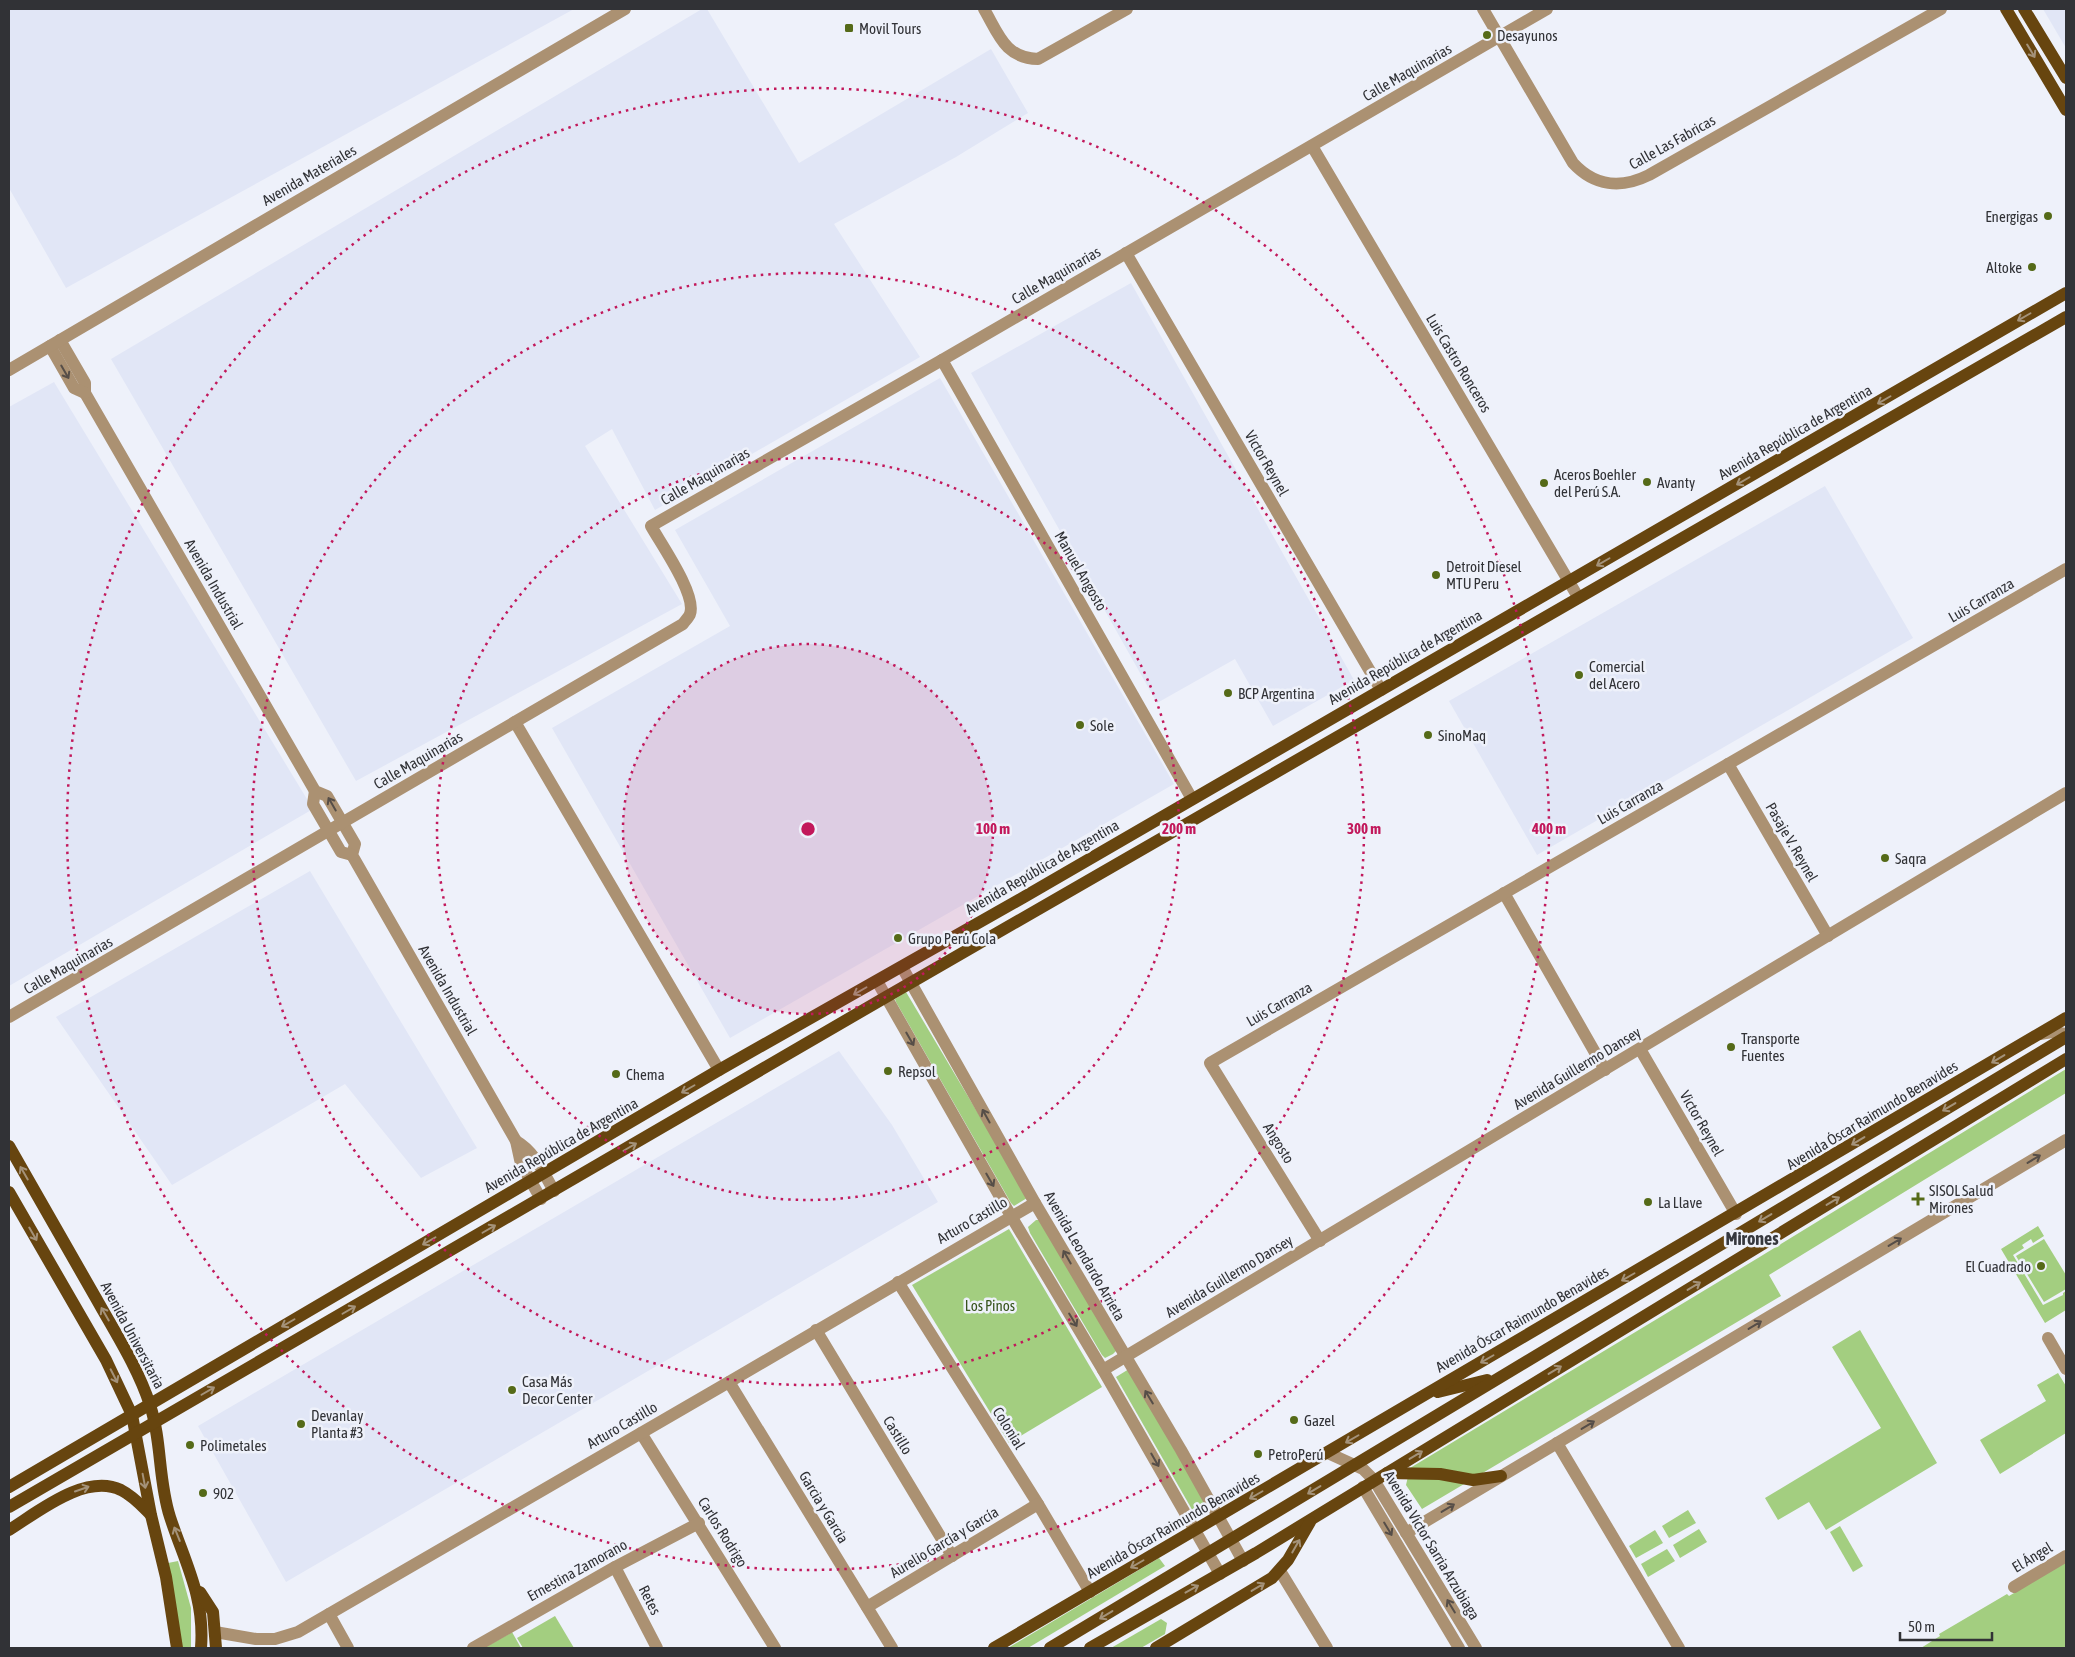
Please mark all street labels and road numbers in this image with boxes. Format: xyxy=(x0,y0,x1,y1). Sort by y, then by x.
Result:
street label: Calle Maquinarias xyxy=(1360,40,1454,104)
street label: Calle Las Fabricas xyxy=(1626,111,1718,173)
street label: Avenida Materiales xyxy=(259,141,359,209)
street label: Calle Maquinarias xyxy=(1009,243,1103,307)
street label: Luis Castro Ronceros xyxy=(1423,311,1495,415)
street label: Avenida República de Argentina xyxy=(1715,381,1875,483)
street label: Victor Reynel xyxy=(1242,427,1292,499)
street label: Calle Maquinarias xyxy=(658,444,752,508)
street label: Manuel Angosto xyxy=(1051,528,1111,614)
street label: Avenida Industrial xyxy=(181,536,247,632)
street label: Luis Carranza xyxy=(1945,574,2017,626)
street label: Avenida República de Argentina xyxy=(1325,606,1485,708)
street label: Calle Maquinarias xyxy=(371,728,465,792)
street label: Luis Carranza xyxy=(1594,776,1666,828)
street label: Pasaje V. Reynel xyxy=(1763,799,1821,885)
street label: Avenida República de Argentina xyxy=(962,816,1122,918)
street label: Calle Maquinarias xyxy=(21,933,115,997)
street label: Avenida Industrial xyxy=(415,942,481,1038)
street label: Luis Carranza xyxy=(1243,978,1315,1030)
street label: Avenida Guillermo Dansey xyxy=(1510,1023,1644,1113)
street label: Avenida Óscar Raimundo Benavides xyxy=(1783,1057,1961,1173)
street label: Victor Reynel xyxy=(1677,1087,1727,1159)
street label: Avenida República de Argentina xyxy=(481,1094,641,1196)
street label: Angosto xyxy=(1260,1120,1298,1166)
street label: Avenida Leondardo Arrieta xyxy=(1041,1188,1129,1324)
street label: Arturo Castillo xyxy=(934,1193,1010,1247)
street label: Avenida Guillermo Dansey xyxy=(1162,1231,1296,1321)
street label: Avenida Óscar Raimundo Benavides xyxy=(1433,1262,1611,1376)
street label: Avenida Universitaria xyxy=(98,1279,168,1391)
street label: Arturo Castillo xyxy=(584,1398,660,1452)
street label: Colonial xyxy=(990,1404,1029,1452)
street label: Castillo xyxy=(880,1413,916,1457)
street label: Avenida Víctor Sarria Arzubiaga xyxy=(1381,1467,1483,1623)
street label: Garcia y Garcia xyxy=(796,1468,852,1546)
street label: Avenida Óscar Raimundo Benavides xyxy=(1084,1468,1262,1582)
street label: Carlos Rodrigo xyxy=(695,1494,751,1570)
street label: Aurelio García y García xyxy=(887,1503,1001,1581)
street label: Ernestina Zamorano xyxy=(524,1536,630,1604)
street label: El Ángel xyxy=(2009,1538,2055,1576)
street label: Retes xyxy=(635,1583,665,1617)

